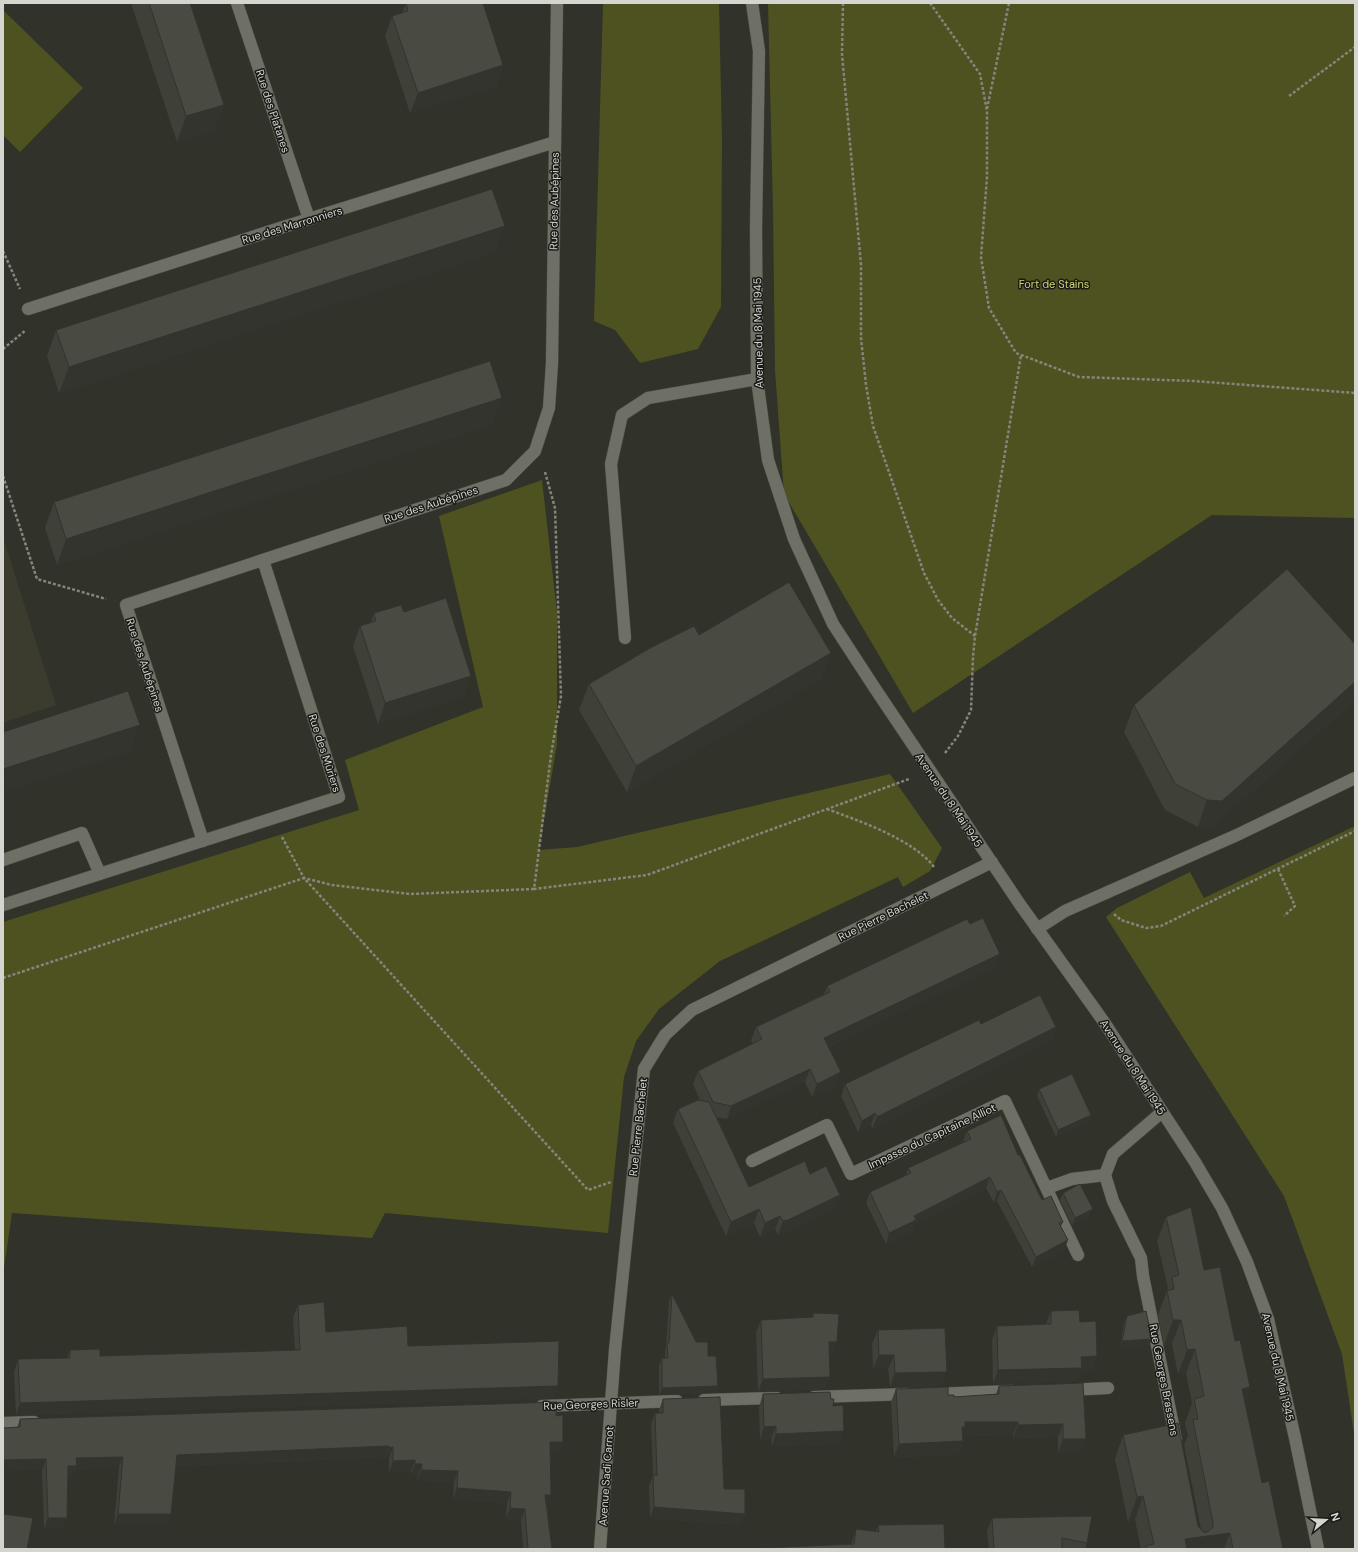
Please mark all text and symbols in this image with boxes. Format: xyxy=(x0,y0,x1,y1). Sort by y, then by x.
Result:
street label: Rue des Platanes xyxy=(253,68,293,154)
street label: Rue des Aubépines xyxy=(546,152,562,250)
street label: Rue des Marronniers xyxy=(240,203,344,247)
street label: Avenue du 8 Mai 1945 xyxy=(750,277,766,388)
park label: Fort de Stains xyxy=(1019,277,1089,291)
street label: Rue des Aubépines xyxy=(382,482,480,526)
street label: Rue des Aubépines xyxy=(123,616,167,714)
street label: Rue des Mûriers xyxy=(306,712,344,794)
street label: Avenue du 8 Mai 1945 xyxy=(912,750,986,850)
street label: Rue Pierre Bachelet xyxy=(836,888,930,944)
street label: Avenue du 8 Mai 1945 xyxy=(1097,1017,1169,1117)
street label: Rue Pierre Bachelet xyxy=(626,1077,650,1177)
street label: Impasse du Capitaine Alliot xyxy=(866,1100,998,1172)
street label: Avenue du 8 Mai 1945 xyxy=(1259,1312,1297,1423)
street label: Rue Georges Brassens xyxy=(1146,1323,1182,1437)
street label: Rue Georges Risler xyxy=(543,1395,639,1413)
street label: Avenue Sadi Carnot xyxy=(596,1426,616,1526)
north arrow xyxy=(1306,1500,1346,1540)
text: N xyxy=(1328,1511,1343,1523)

